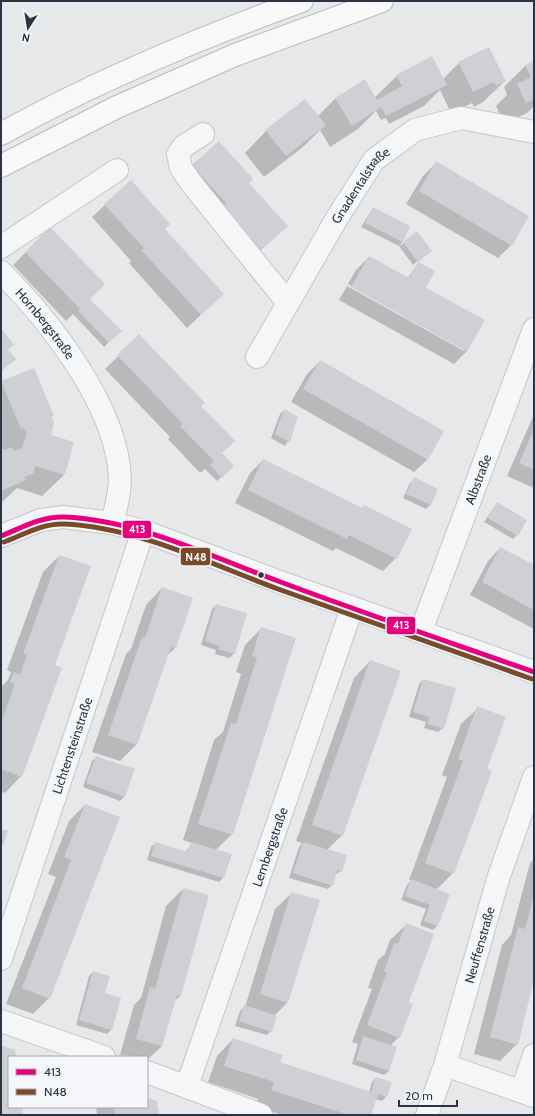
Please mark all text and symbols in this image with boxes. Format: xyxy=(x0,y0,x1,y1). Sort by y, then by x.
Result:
north arrow xyxy=(8,8,48,48)
text: N xyxy=(21,30,31,45)
street label: Gnadentalstraße xyxy=(328,143,393,226)
street label: Hornbergstraße xyxy=(12,285,79,362)
street label: Albstraße xyxy=(461,452,495,507)
line badge: 413 xyxy=(122,520,152,539)
text: 413 xyxy=(129,522,145,536)
line badge: N48 xyxy=(180,547,211,566)
text: N48 xyxy=(185,550,207,564)
unlabelled marker xyxy=(256,570,266,580)
line badge: 413 xyxy=(386,616,416,635)
text: 413 xyxy=(393,618,409,632)
street label: Lichtensteinstraße xyxy=(48,695,95,796)
street label: Lembergstraße xyxy=(248,805,291,889)
street label: Neuffenstraße xyxy=(461,904,498,985)
legend xyxy=(8,1056,148,1108)
text: 413 xyxy=(44,1064,61,1079)
scale bar xyxy=(399,1082,457,1108)
text: N48 xyxy=(44,1084,67,1099)
text: 20 m xyxy=(405,1088,433,1103)

